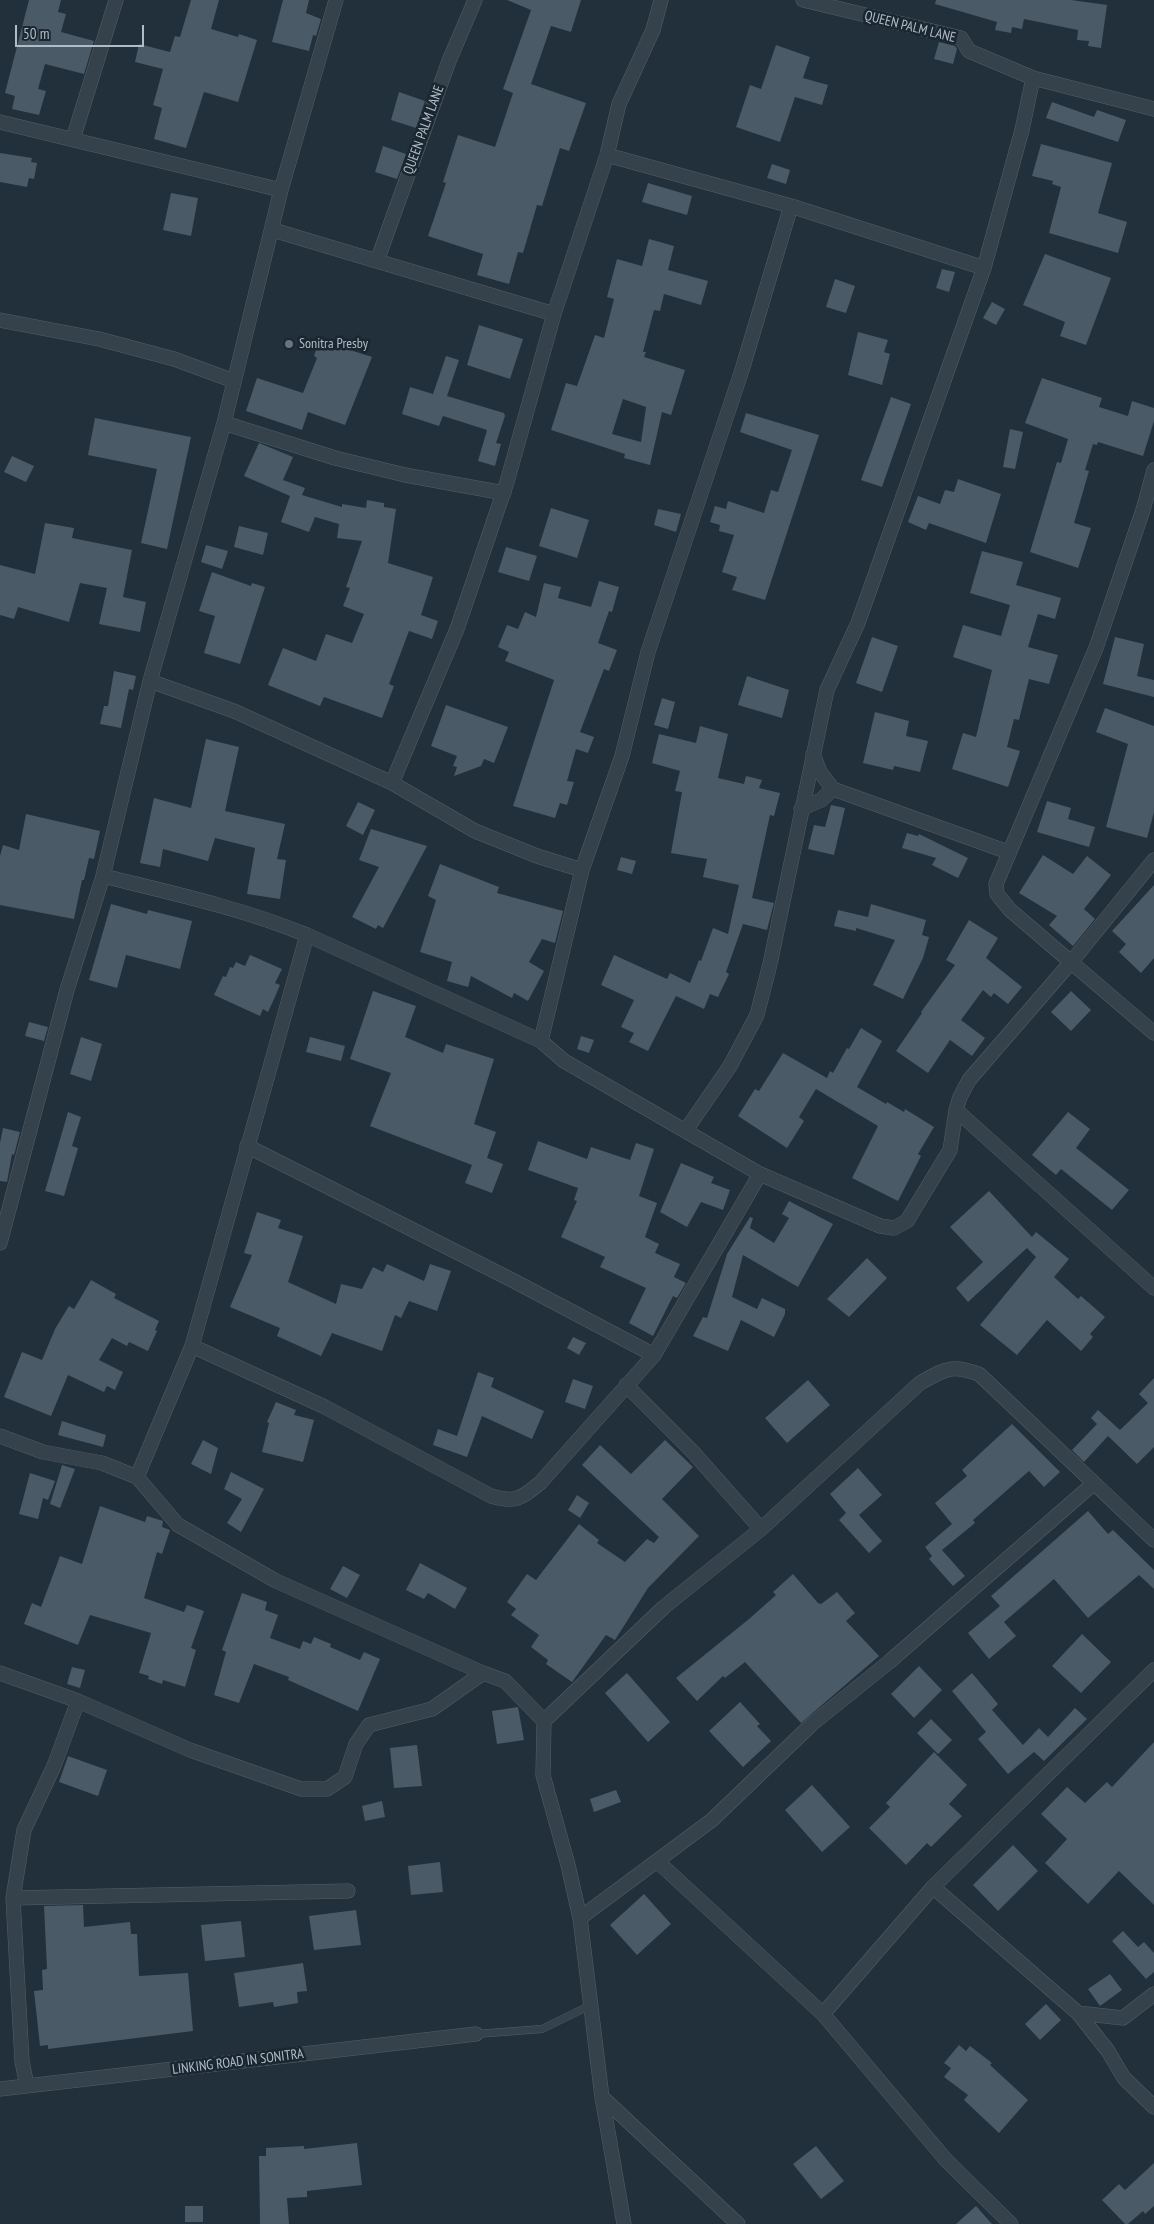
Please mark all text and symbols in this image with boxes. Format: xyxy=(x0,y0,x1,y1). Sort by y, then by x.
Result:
street label: QUEEN PALM LANE xyxy=(863,8,957,46)
scale bar xyxy=(18,15,146,47)
text: 50 m xyxy=(23,24,49,43)
street label: QUEEN PALM LANE xyxy=(400,83,448,177)
place label: Sonitra Presby xyxy=(299,336,368,352)
marker: Sonitra Presby xyxy=(283,338,295,350)
street label: LINKING ROAD IN SONITRA xyxy=(171,2046,305,2078)

